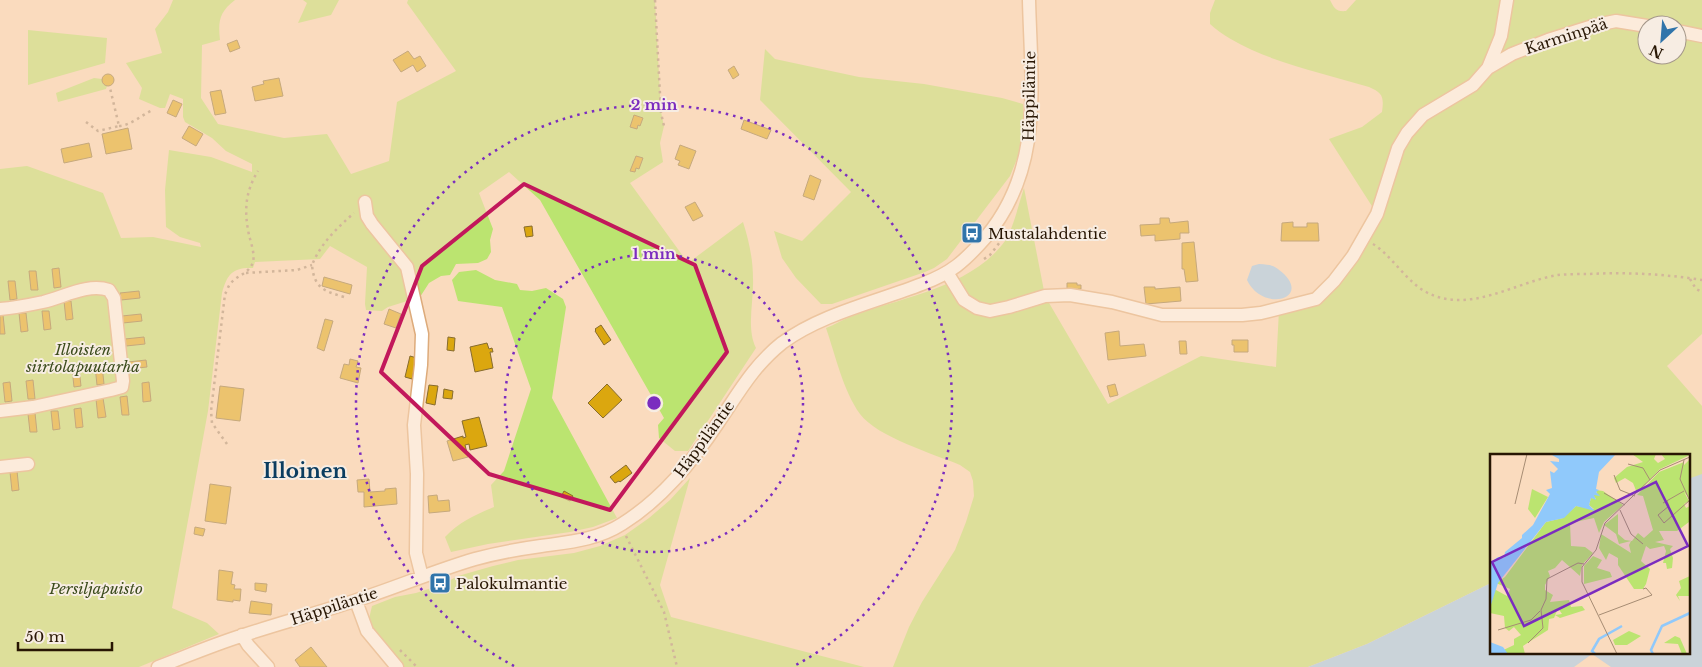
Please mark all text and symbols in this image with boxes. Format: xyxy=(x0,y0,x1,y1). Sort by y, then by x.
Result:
street label: Karminpää xyxy=(1522,14,1610,58)
north arrow xyxy=(1637,15,1687,65)
text: N xyxy=(1646,41,1666,63)
street label: Häppiläntie xyxy=(1019,51,1039,141)
text: 2 min xyxy=(631,95,677,114)
bus stop icon: Mustalahdentie xyxy=(960,221,984,245)
place label: Mustalahdentie xyxy=(988,224,1107,243)
text: 1 min xyxy=(632,244,676,263)
park label: Illoisten siirtolapuutarha xyxy=(25,340,140,376)
centre of rings xyxy=(645,394,663,412)
street label: Häppiläntie xyxy=(670,397,738,481)
inset map xyxy=(1490,454,1690,654)
district label: Illoinen xyxy=(263,459,347,483)
bus stop icon: Palokulmantie xyxy=(428,571,452,595)
place label: Palokulmantie xyxy=(456,574,567,593)
park label: Persiljapuisto xyxy=(48,579,143,598)
street label: Häppiläntie xyxy=(288,583,380,629)
scale bar xyxy=(18,620,111,652)
text: 50 m xyxy=(25,627,65,646)

